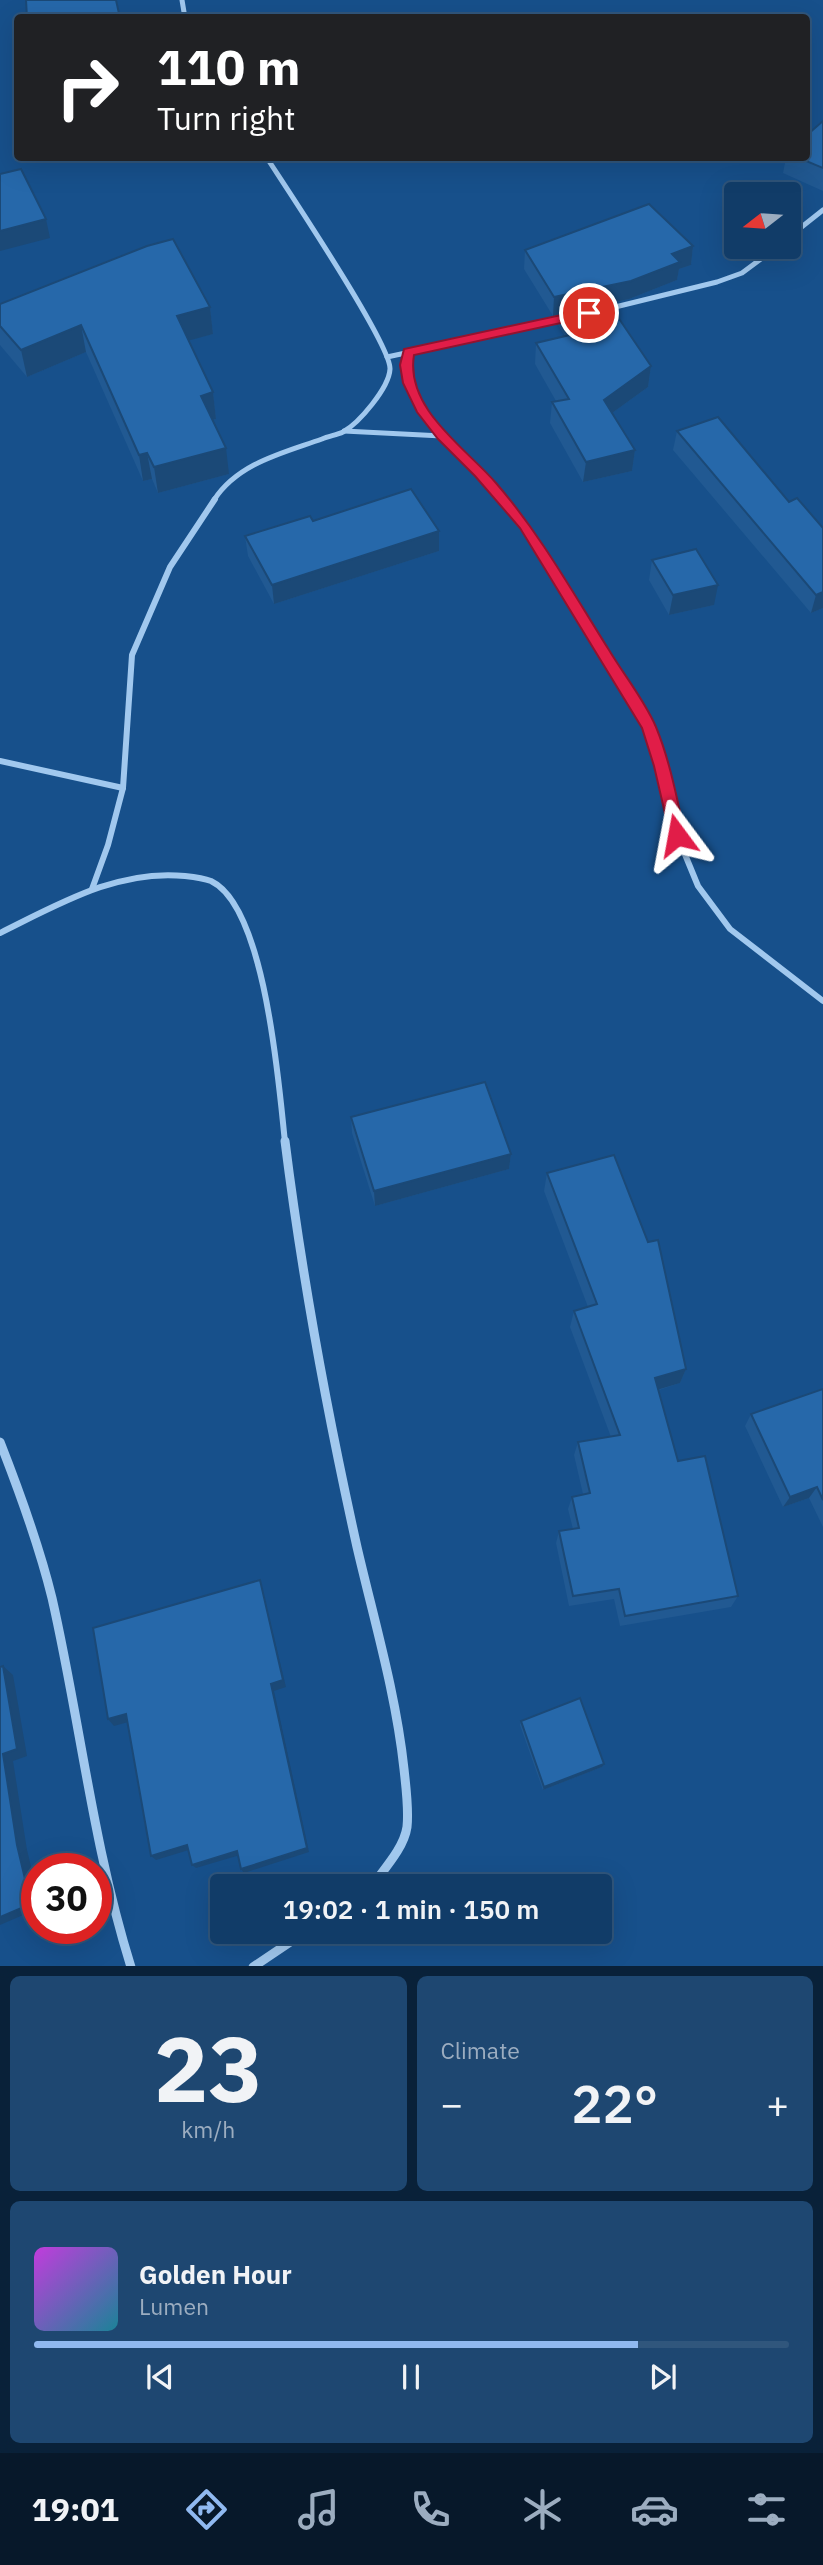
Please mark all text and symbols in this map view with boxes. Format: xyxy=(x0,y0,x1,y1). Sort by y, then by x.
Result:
text: 110 m xyxy=(157,35,301,98)
icon: right xyxy=(42,42,133,133)
text: Turn right xyxy=(157,97,295,139)
north arrow xyxy=(724,182,802,259)
map controls xyxy=(724,182,801,259)
pin xyxy=(559,283,619,343)
icon: arrive xyxy=(570,294,608,332)
position arrow xyxy=(640,798,714,872)
speed limit sign: 30 xyxy=(21,1853,112,1944)
text: 19:02 · 1 min · 150 m xyxy=(283,1892,539,1926)
text: 23 xyxy=(154,2009,263,2127)
text: Climate xyxy=(441,2035,520,2065)
text: 22° xyxy=(571,2070,658,2137)
text: − xyxy=(441,2079,463,2128)
text: + xyxy=(766,2079,789,2128)
text: km/h xyxy=(181,2114,235,2144)
text: Golden Hour xyxy=(139,2257,292,2291)
text: Lumen xyxy=(139,2291,209,2321)
icon: previous xyxy=(141,2358,179,2396)
icon: pause xyxy=(392,2358,430,2396)
icon: next xyxy=(644,2358,682,2396)
icon: directions xyxy=(182,2485,231,2534)
icon: music xyxy=(294,2485,343,2534)
icon: phone xyxy=(406,2485,455,2534)
icon: climate xyxy=(518,2485,567,2534)
icon: car xyxy=(630,2485,679,2534)
icon: filters xyxy=(742,2485,791,2534)
text: 19:01 xyxy=(32,2488,119,2530)

